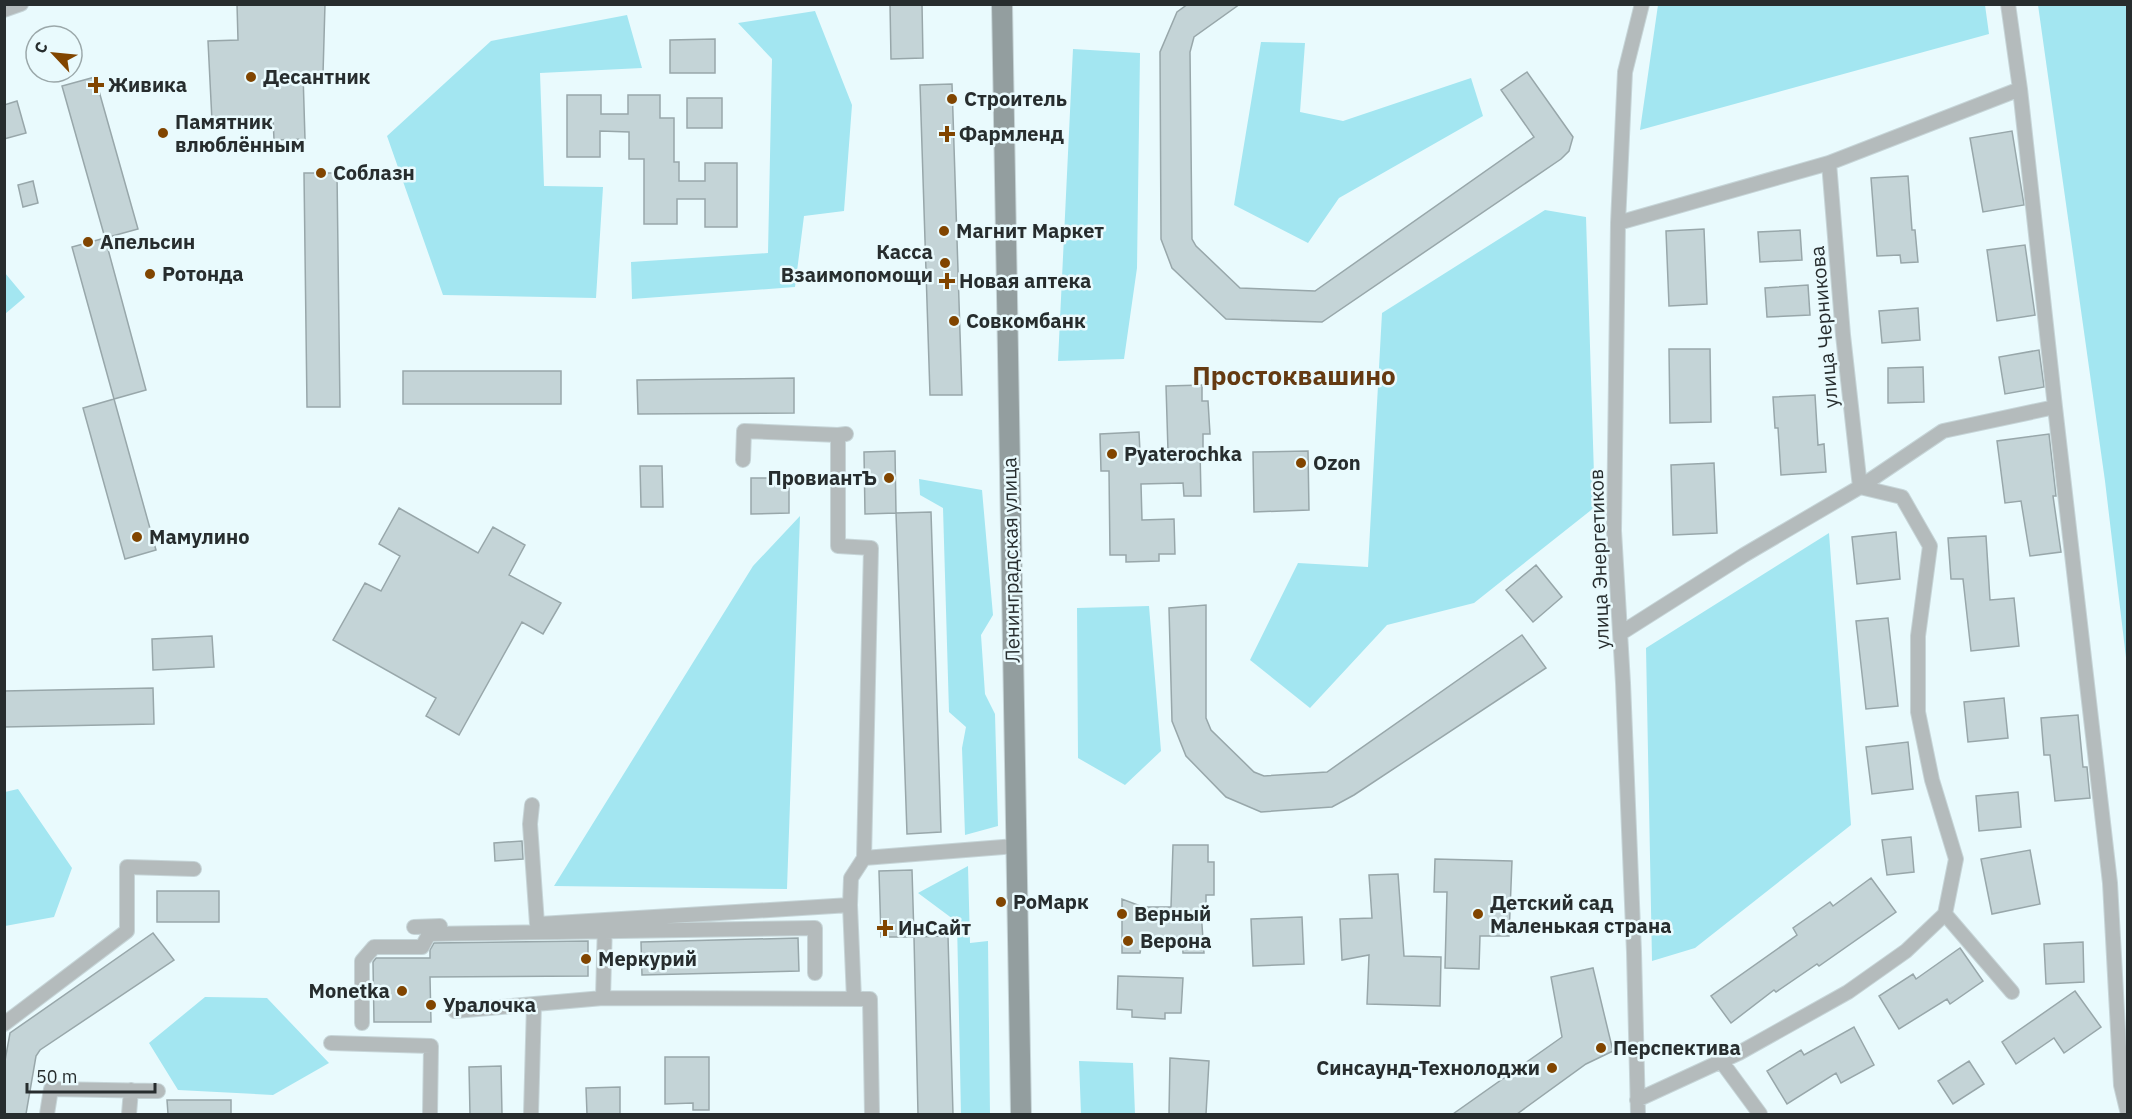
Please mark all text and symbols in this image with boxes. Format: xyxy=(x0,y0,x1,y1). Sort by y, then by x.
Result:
north arrow xyxy=(24,24,84,84)
text: С xyxy=(29,38,52,56)
place label: Десантник xyxy=(263,63,371,90)
marker: Десантник xyxy=(244,70,258,84)
place label: Живика xyxy=(108,71,187,98)
marker: Живика xyxy=(89,78,103,92)
place label: Строитель xyxy=(964,85,1067,112)
marker: Строитель xyxy=(945,92,959,106)
place label: Памятник влюблённым xyxy=(175,108,305,158)
place label: Фармленд xyxy=(959,120,1064,147)
marker: Памятник влюблённым xyxy=(156,126,170,140)
marker: Фармленд xyxy=(940,127,954,141)
place label: Соблазн xyxy=(333,159,415,186)
marker: Соблазн xyxy=(314,166,328,180)
place label: Магнит Маркет xyxy=(956,217,1104,244)
marker: Магнит Маркет xyxy=(937,224,951,238)
place label: Апельсин xyxy=(100,228,195,255)
marker: Апельсин xyxy=(81,235,95,249)
place label: Касса Взаимопомощи xyxy=(781,238,933,288)
street label: улица Черникова xyxy=(1803,244,1844,409)
marker: Касса Взаимопомощи xyxy=(938,256,952,270)
place label: Ротонда xyxy=(162,260,244,287)
marker: Ротонда xyxy=(143,267,157,281)
place label: Новая аптека xyxy=(959,267,1091,294)
marker: Новая аптека xyxy=(940,274,954,288)
place label: Совкомбанк xyxy=(966,307,1086,334)
marker: Совкомбанк xyxy=(947,314,961,328)
district label: Простоквашино xyxy=(1192,358,1396,392)
place label: Pyaterochka xyxy=(1124,440,1242,467)
marker: Pyaterochka xyxy=(1105,447,1119,461)
place label: Ozon xyxy=(1313,449,1361,476)
marker: Ozon xyxy=(1294,456,1308,470)
street label: Ленинградская улица xyxy=(995,457,1026,663)
place label: ПровиантЪ xyxy=(768,464,877,491)
street label: улица Энергетиков xyxy=(1582,468,1615,650)
marker: ПровиантЪ xyxy=(882,471,896,485)
place label: Мамулино xyxy=(149,523,250,550)
marker: Мамулино xyxy=(130,530,144,544)
place label: РоМарк xyxy=(1013,888,1089,915)
place label: Детский сад Маленькая страна xyxy=(1490,889,1672,939)
marker: РоМарк xyxy=(994,895,1008,909)
place label: Верный xyxy=(1134,900,1211,927)
marker: Верный xyxy=(1115,907,1129,921)
marker: Детский сад Маленькая страна xyxy=(1471,907,1485,921)
place label: ИнСайт xyxy=(898,914,971,941)
marker: ИнСайт xyxy=(876,919,894,937)
place label: Верона xyxy=(1140,927,1212,954)
marker: Верона xyxy=(1121,934,1135,948)
place label: Меркурий xyxy=(598,945,697,972)
marker: Меркурий xyxy=(579,952,593,966)
place label: Monetka xyxy=(309,977,390,1004)
marker: Monetka xyxy=(395,984,409,998)
place label: Уралочка xyxy=(443,991,536,1018)
marker: Уралочка xyxy=(424,998,438,1012)
place label: Перспектива xyxy=(1613,1034,1741,1061)
marker: Перспектива xyxy=(1594,1041,1608,1055)
place label: Синсаунд-Технолоджи xyxy=(1316,1054,1540,1081)
scale bar xyxy=(27,1056,154,1094)
marker: Синсаунд-Технолоджи xyxy=(1545,1061,1559,1075)
text: 50 m xyxy=(36,1065,78,1088)

